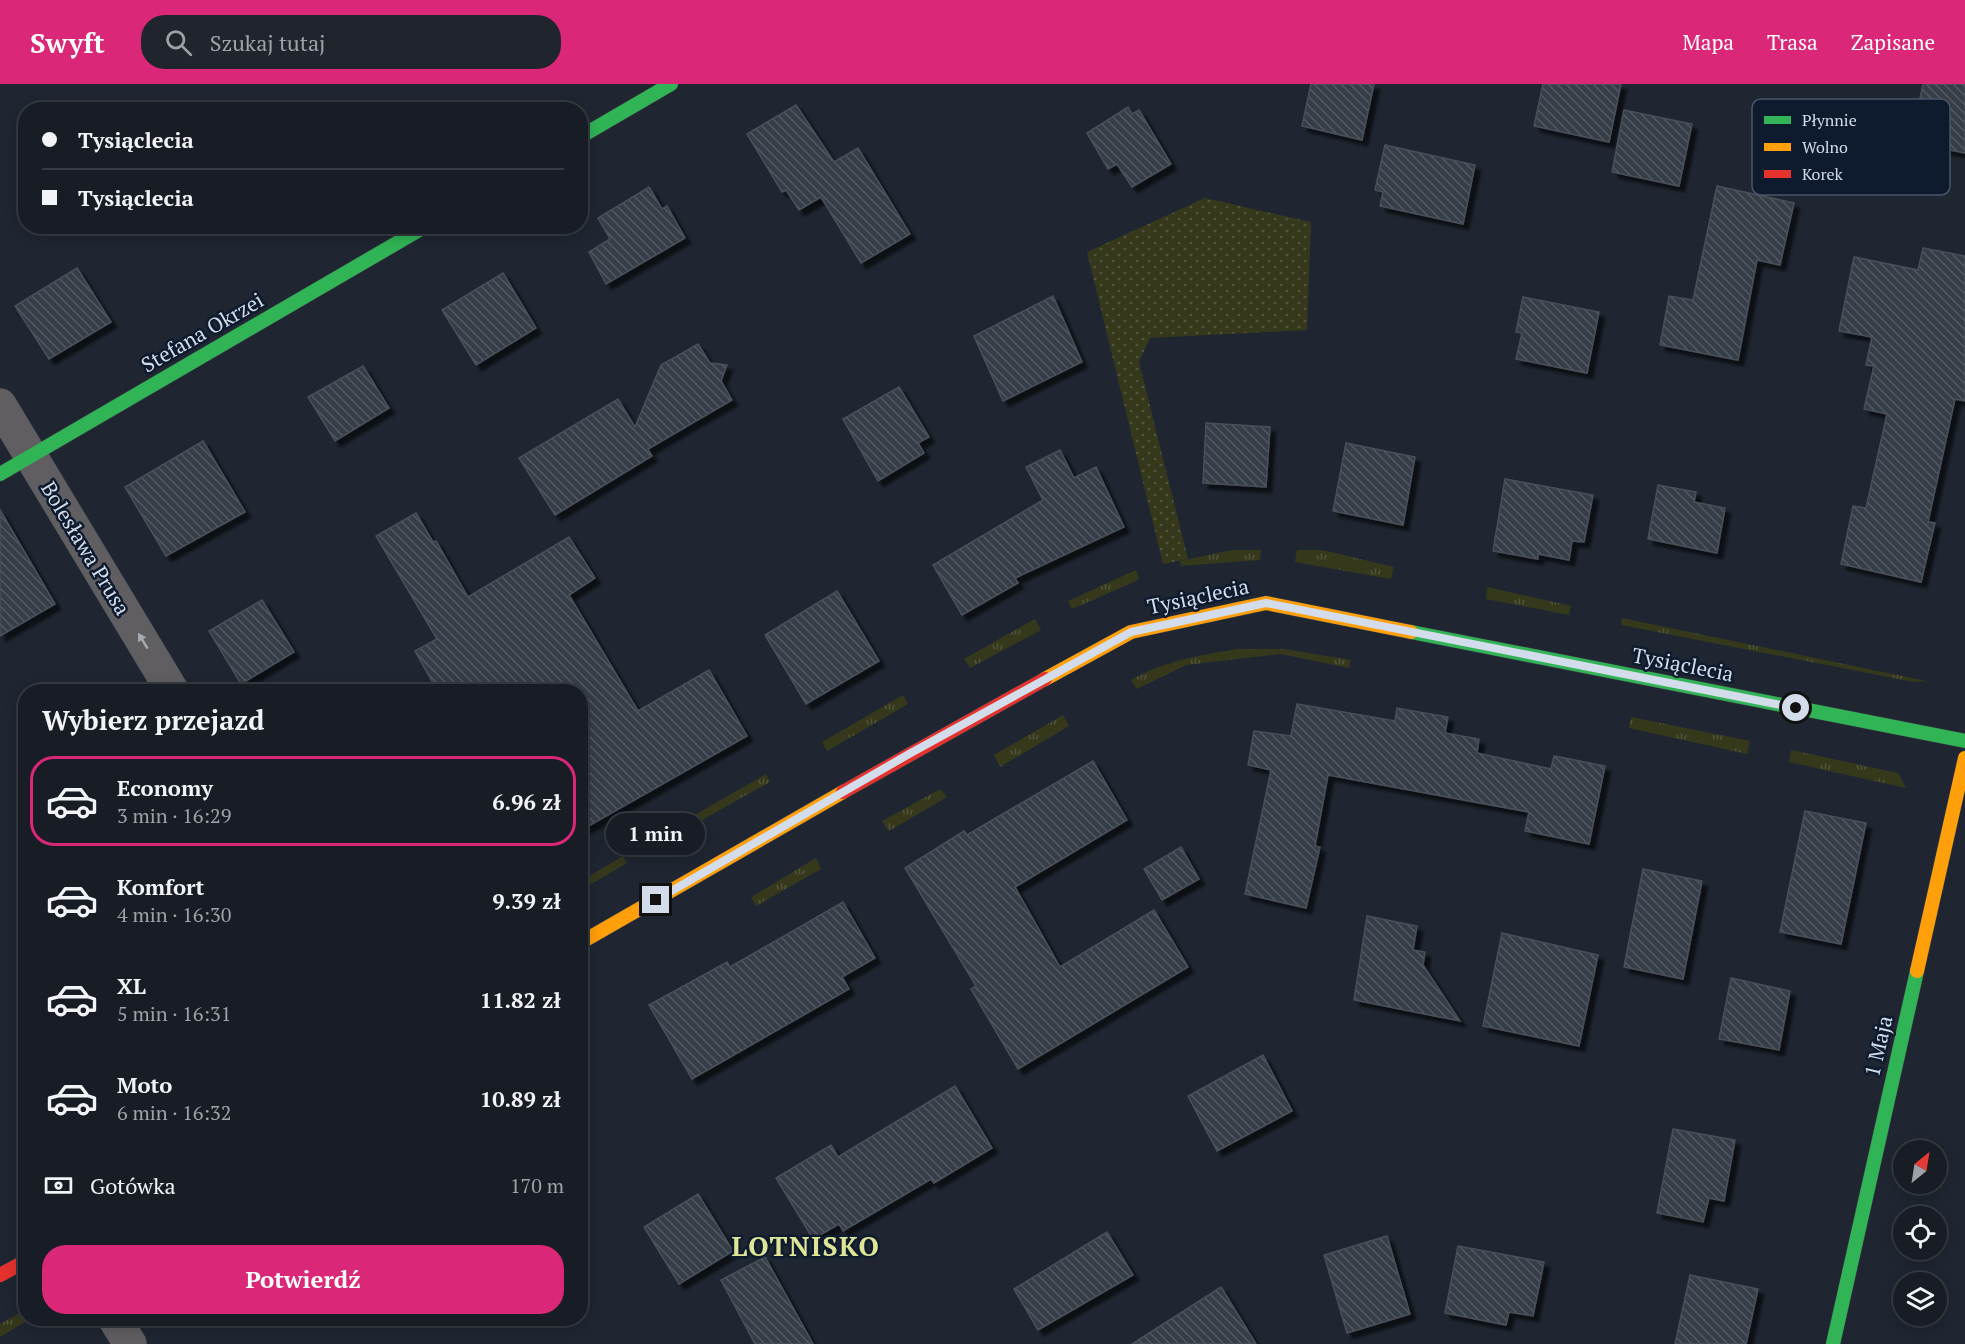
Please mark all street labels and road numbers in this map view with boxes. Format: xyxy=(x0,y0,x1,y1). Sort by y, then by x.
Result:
street label: Stefana Okrzei xyxy=(136,286,268,378)
street label: Bolesława Prusa xyxy=(35,476,137,620)
street label: Tysiąclecia xyxy=(1145,572,1252,620)
street label: Tysiąclecia xyxy=(1630,640,1737,688)
street label: 1 Maja xyxy=(1857,1012,1899,1079)

